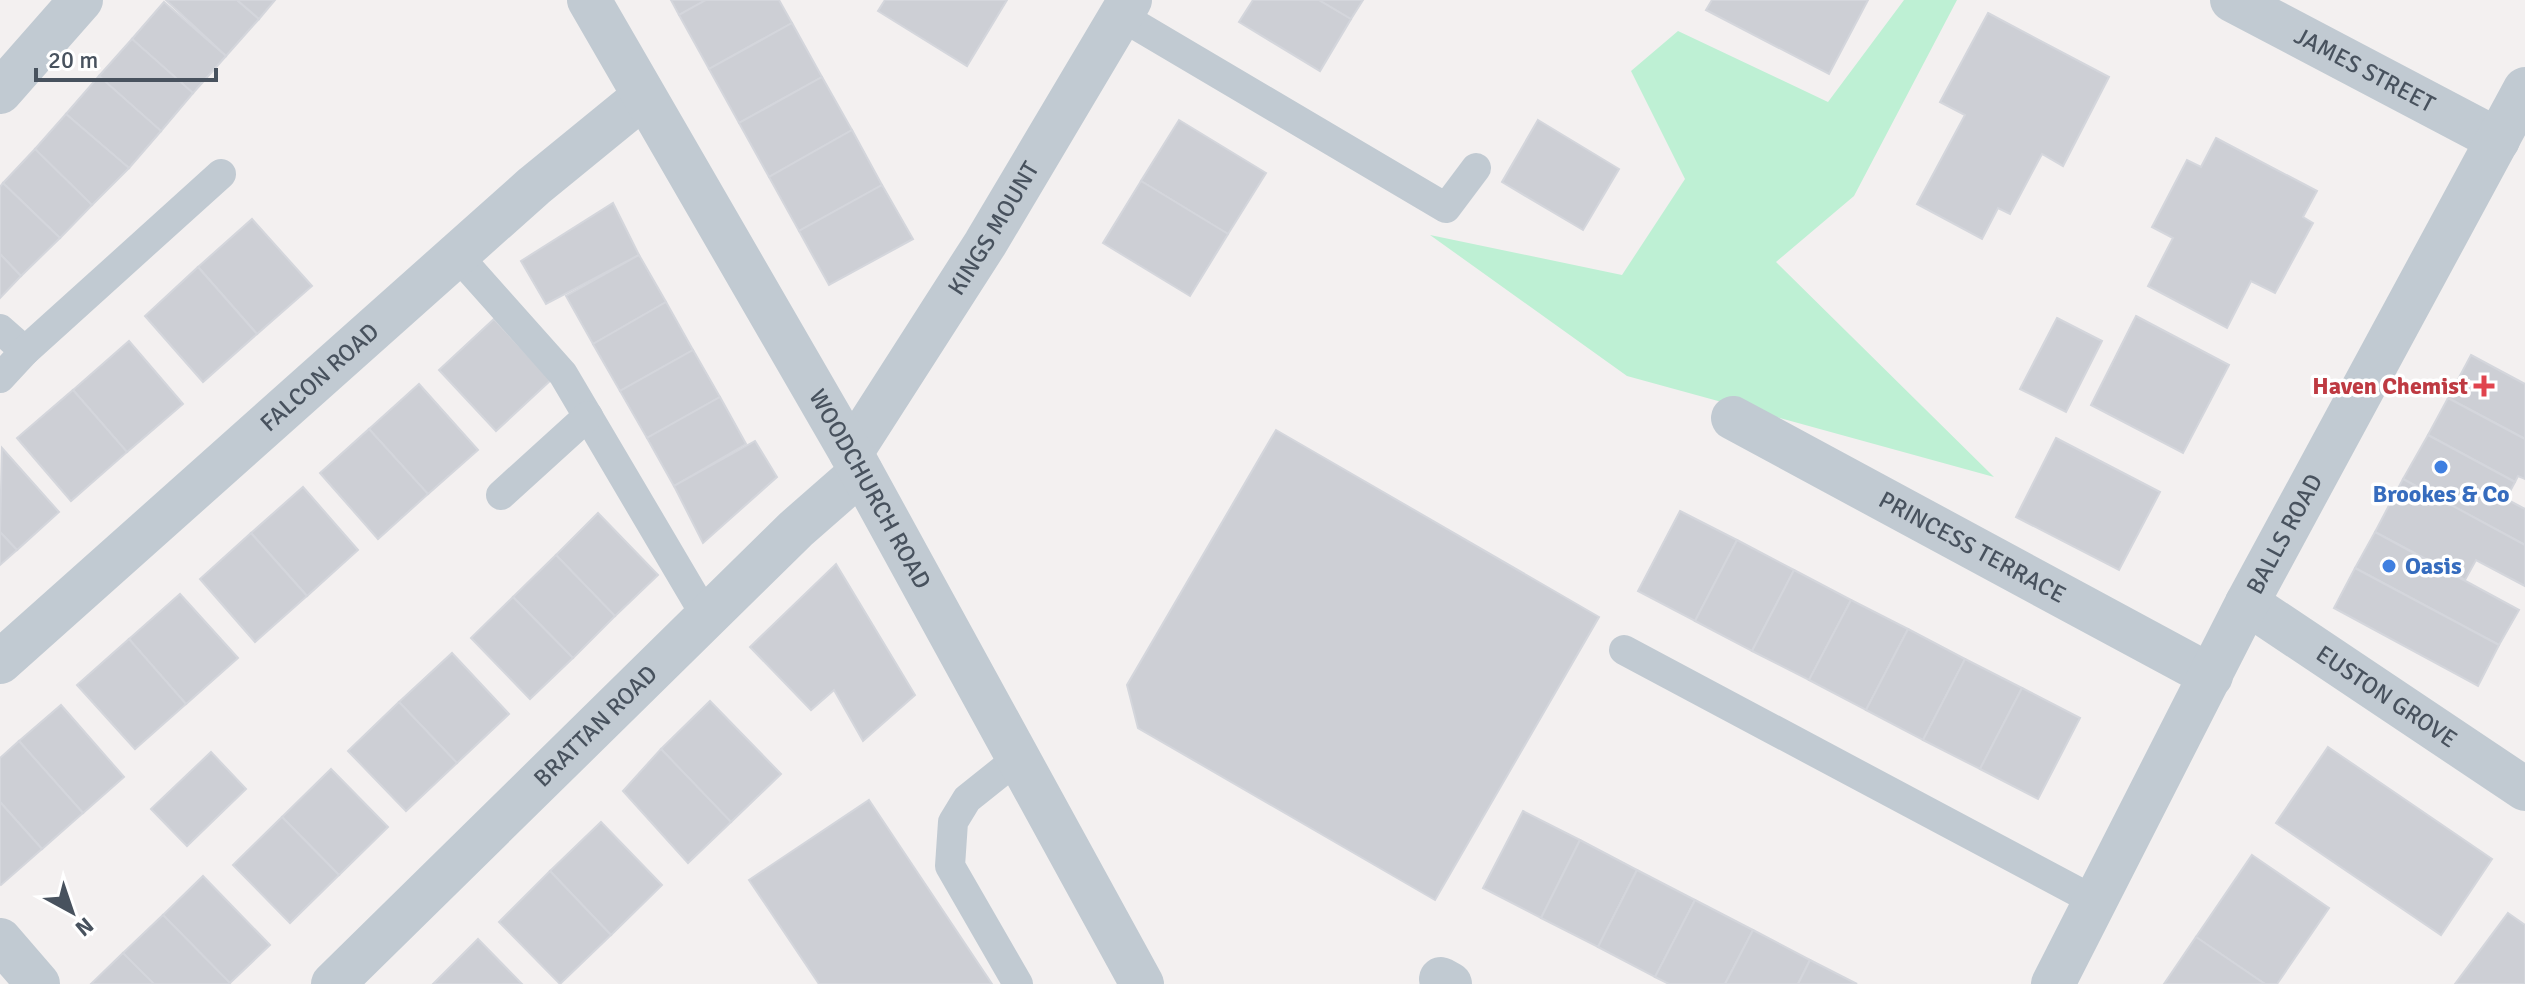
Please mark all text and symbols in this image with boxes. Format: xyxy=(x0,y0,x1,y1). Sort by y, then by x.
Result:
street label: JAMES STREET xyxy=(2289,21,2440,119)
scale bar xyxy=(36,32,216,82)
text: 20 m xyxy=(48,45,98,75)
street label: KINGS MOUNT xyxy=(941,156,1046,301)
street label: FALCON ROAD xyxy=(254,316,385,438)
place label: Haven Chemist xyxy=(2312,371,2468,401)
marker: Haven Chemist xyxy=(2475,377,2493,395)
street label: WOODCHURCH ROAD xyxy=(802,384,938,594)
marker: Brookes & Co xyxy=(2432,458,2450,476)
street label: BALLS ROAD xyxy=(2240,469,2329,599)
place label: Brookes & Co xyxy=(2373,479,2509,509)
street label: PRINCESS TERRACE xyxy=(1874,485,2071,610)
place label: Oasis xyxy=(2405,551,2462,581)
marker: Oasis xyxy=(2380,557,2398,575)
street label: EUSTON GROVE xyxy=(2310,639,2463,754)
street label: BRATTAN ROAD xyxy=(527,659,663,793)
north arrow xyxy=(32,872,112,952)
text: N xyxy=(70,912,99,942)

